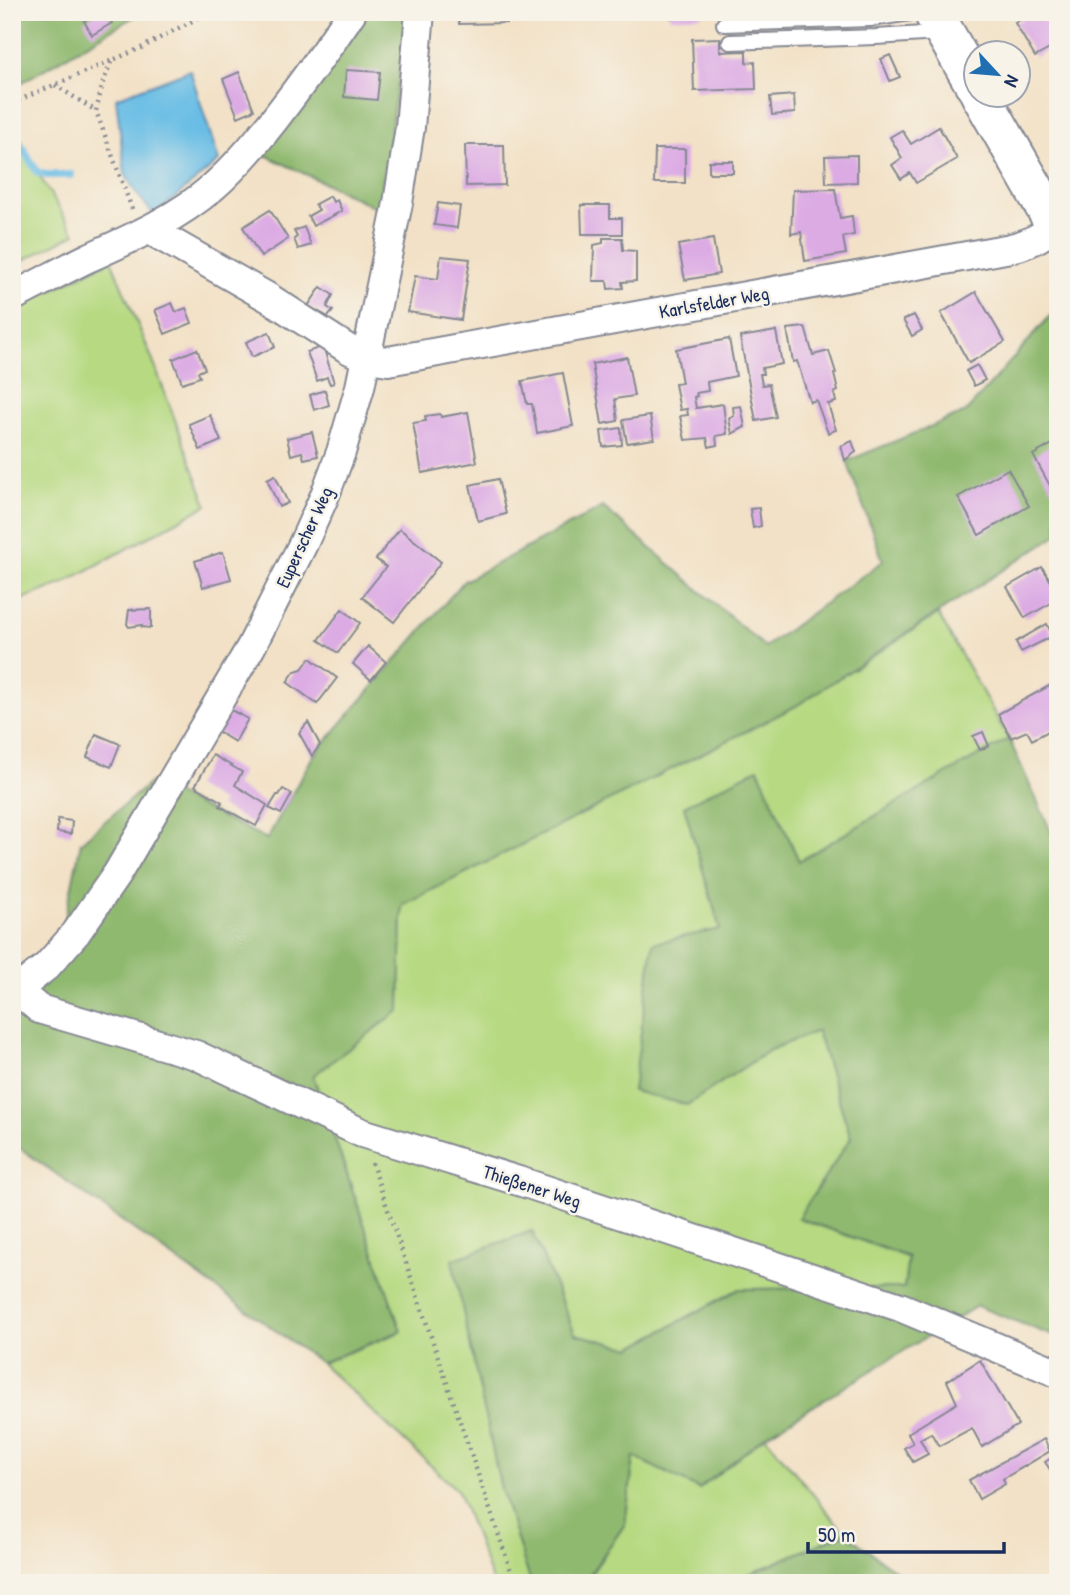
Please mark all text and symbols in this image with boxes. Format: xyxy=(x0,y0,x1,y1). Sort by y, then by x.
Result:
north arrow xyxy=(962,38,1032,108)
text: N xyxy=(998,71,1026,92)
street label: Karlsfelder Weg xyxy=(657,280,771,324)
street label: Euperscher Weg xyxy=(269,482,339,592)
street label: Thießener Weg xyxy=(480,1158,584,1214)
scale bar xyxy=(808,1511,1004,1555)
text: 50 m xyxy=(818,1520,855,1549)

